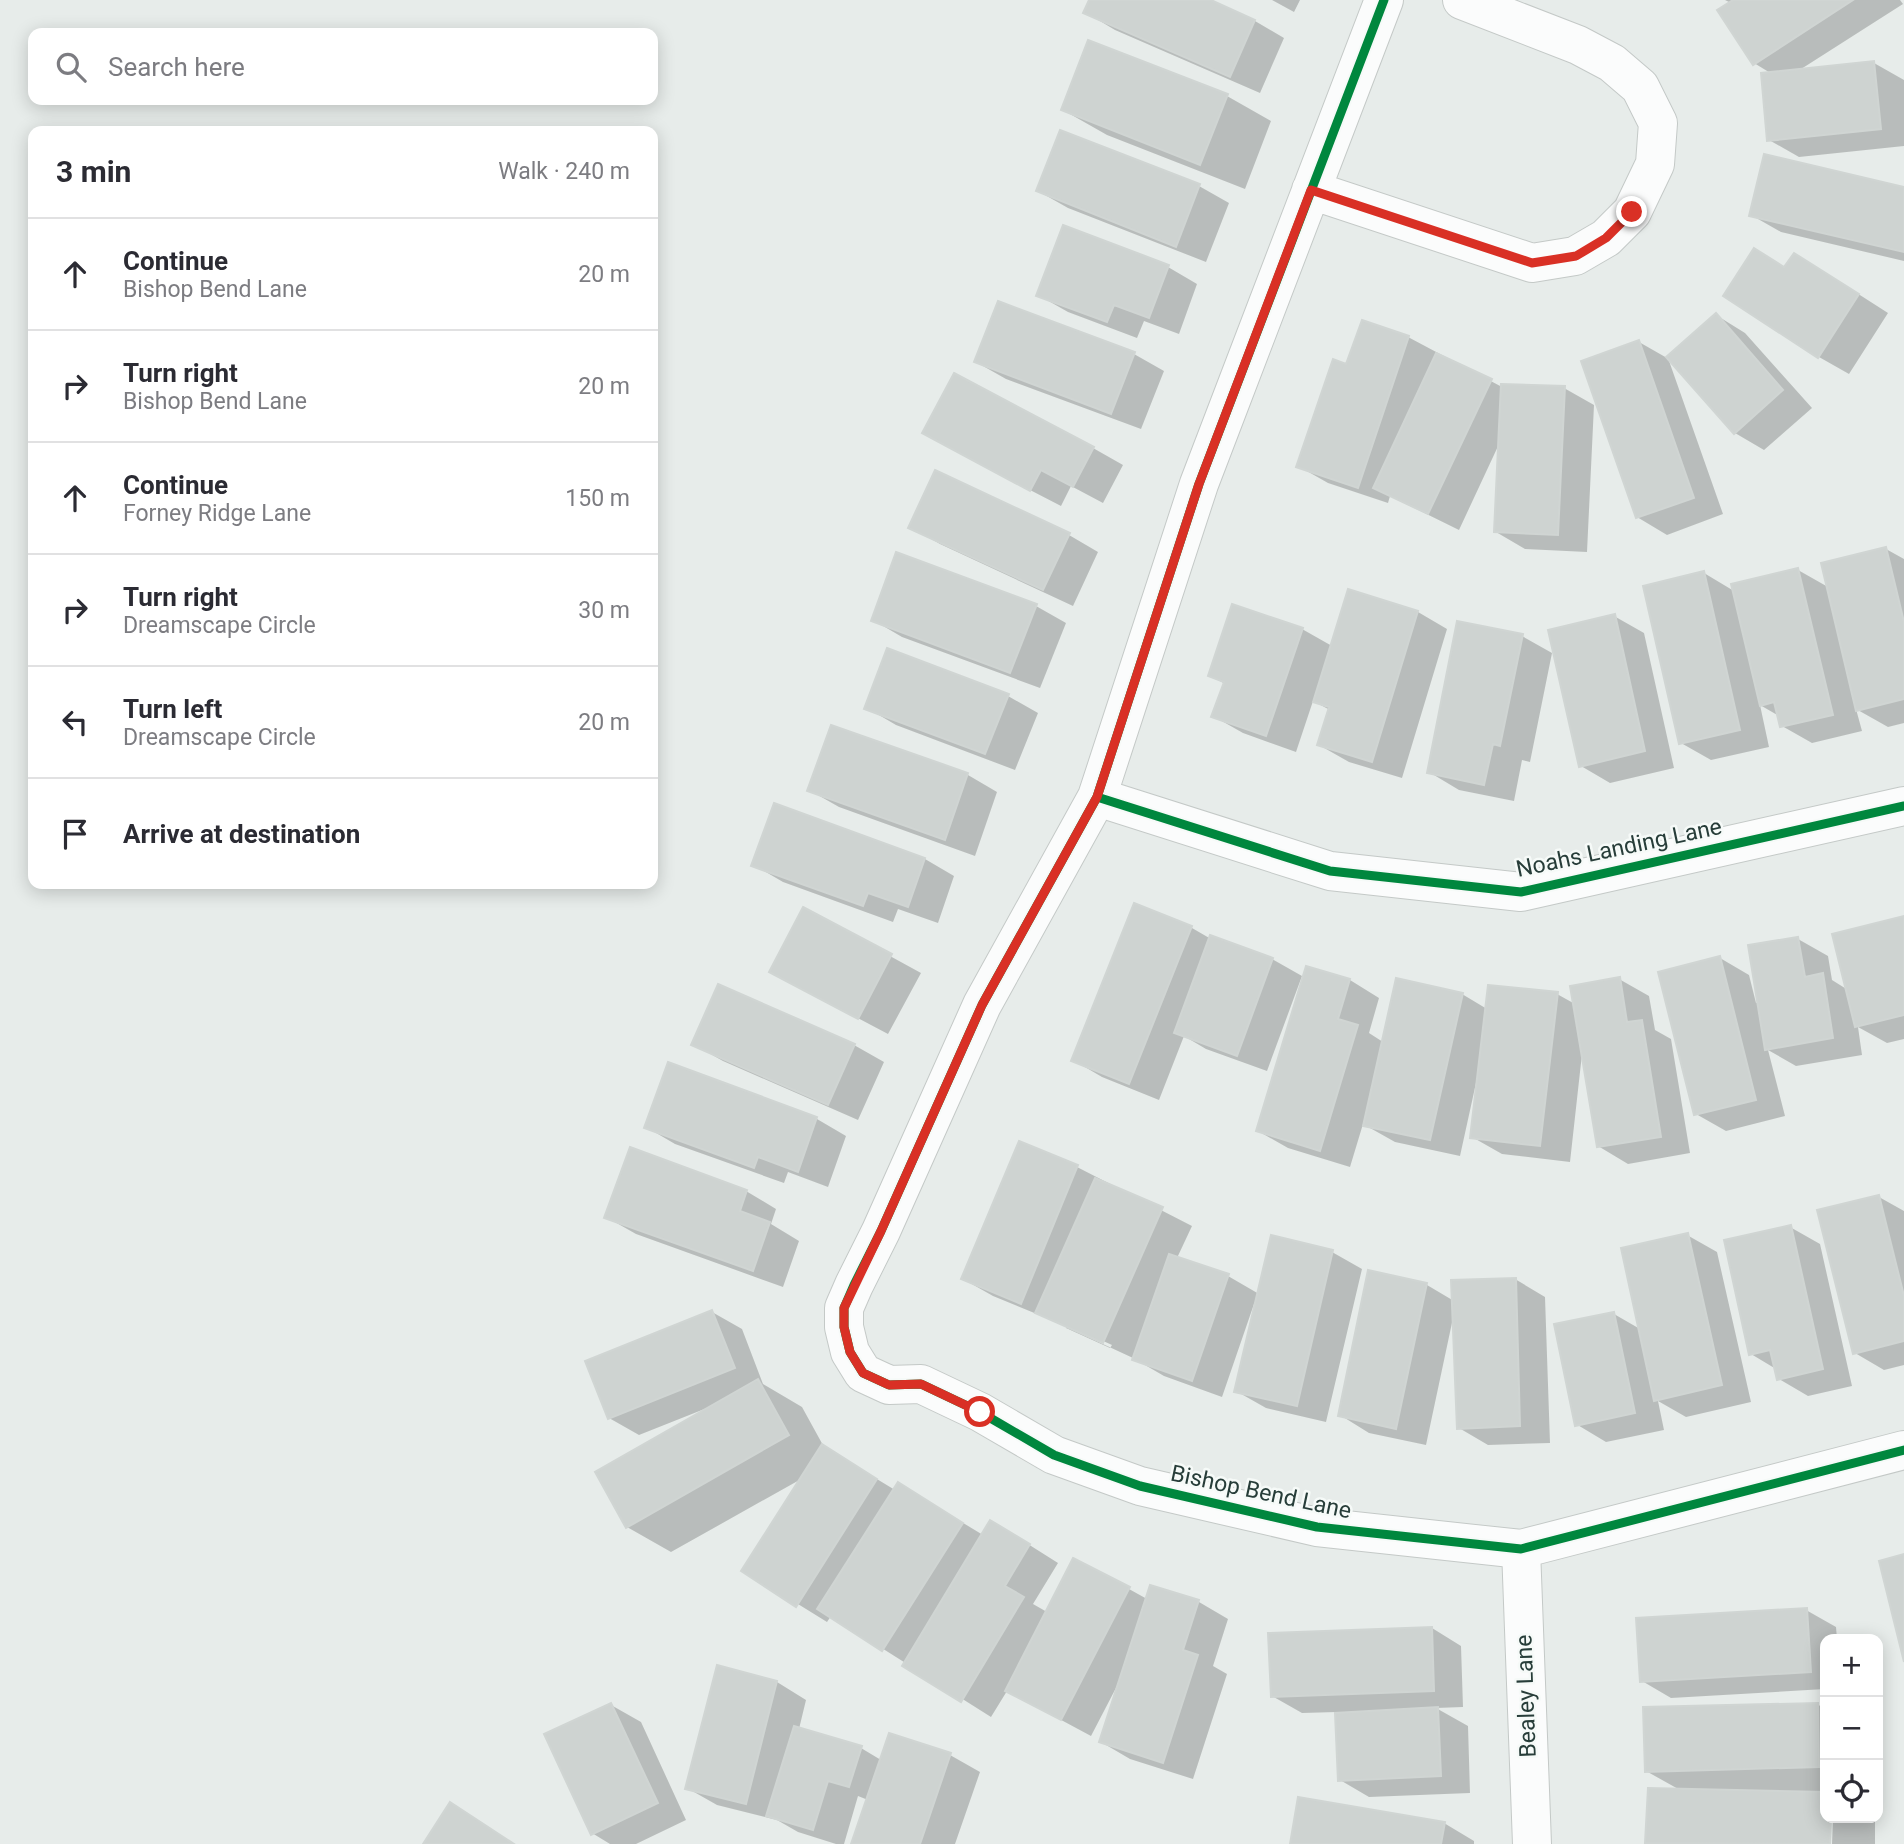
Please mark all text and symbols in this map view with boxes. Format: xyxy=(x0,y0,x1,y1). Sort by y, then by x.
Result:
search box xyxy=(28,28,658,105)
icon: search xyxy=(52,48,90,86)
text: Search here xyxy=(108,52,245,82)
text: 3 min xyxy=(56,154,131,189)
text: Walk · 240 m xyxy=(498,158,630,185)
route end xyxy=(1616,196,1647,227)
text: Continue xyxy=(123,246,228,276)
icon: ahead xyxy=(56,255,94,293)
text: 20 m xyxy=(578,261,630,288)
text: Bishop Bend Lane xyxy=(123,276,307,303)
text: Turn right xyxy=(123,358,238,388)
icon: right xyxy=(56,367,94,405)
text: 20 m xyxy=(578,373,630,400)
text: Bishop Bend Lane xyxy=(123,388,307,415)
text: Continue xyxy=(123,470,228,500)
icon: ahead xyxy=(56,479,94,517)
text: 150 m xyxy=(565,485,630,512)
text: Forney Ridge Lane xyxy=(123,500,311,527)
text: Turn right xyxy=(123,582,238,612)
icon: right xyxy=(56,591,94,629)
text: 30 m xyxy=(578,597,630,624)
text: Dreamscape Circle xyxy=(123,612,316,639)
text: Turn left xyxy=(123,694,222,724)
icon: left xyxy=(56,703,94,741)
text: 20 m xyxy=(578,709,630,736)
text: Dreamscape Circle xyxy=(123,724,316,751)
street label: Noahs Landing Lane xyxy=(1514,813,1724,883)
icon: arrive xyxy=(56,815,94,853)
text: Arrive at destination xyxy=(123,819,360,849)
route start xyxy=(964,1396,995,1427)
street label: Bishop Bend Lane xyxy=(1168,1460,1354,1524)
street label: Bealey Lane xyxy=(1510,1634,1542,1758)
map controls xyxy=(1820,1634,1883,1823)
button: + xyxy=(1820,1634,1883,1697)
button: − xyxy=(1820,1697,1883,1760)
button: locate xyxy=(1820,1760,1883,1823)

